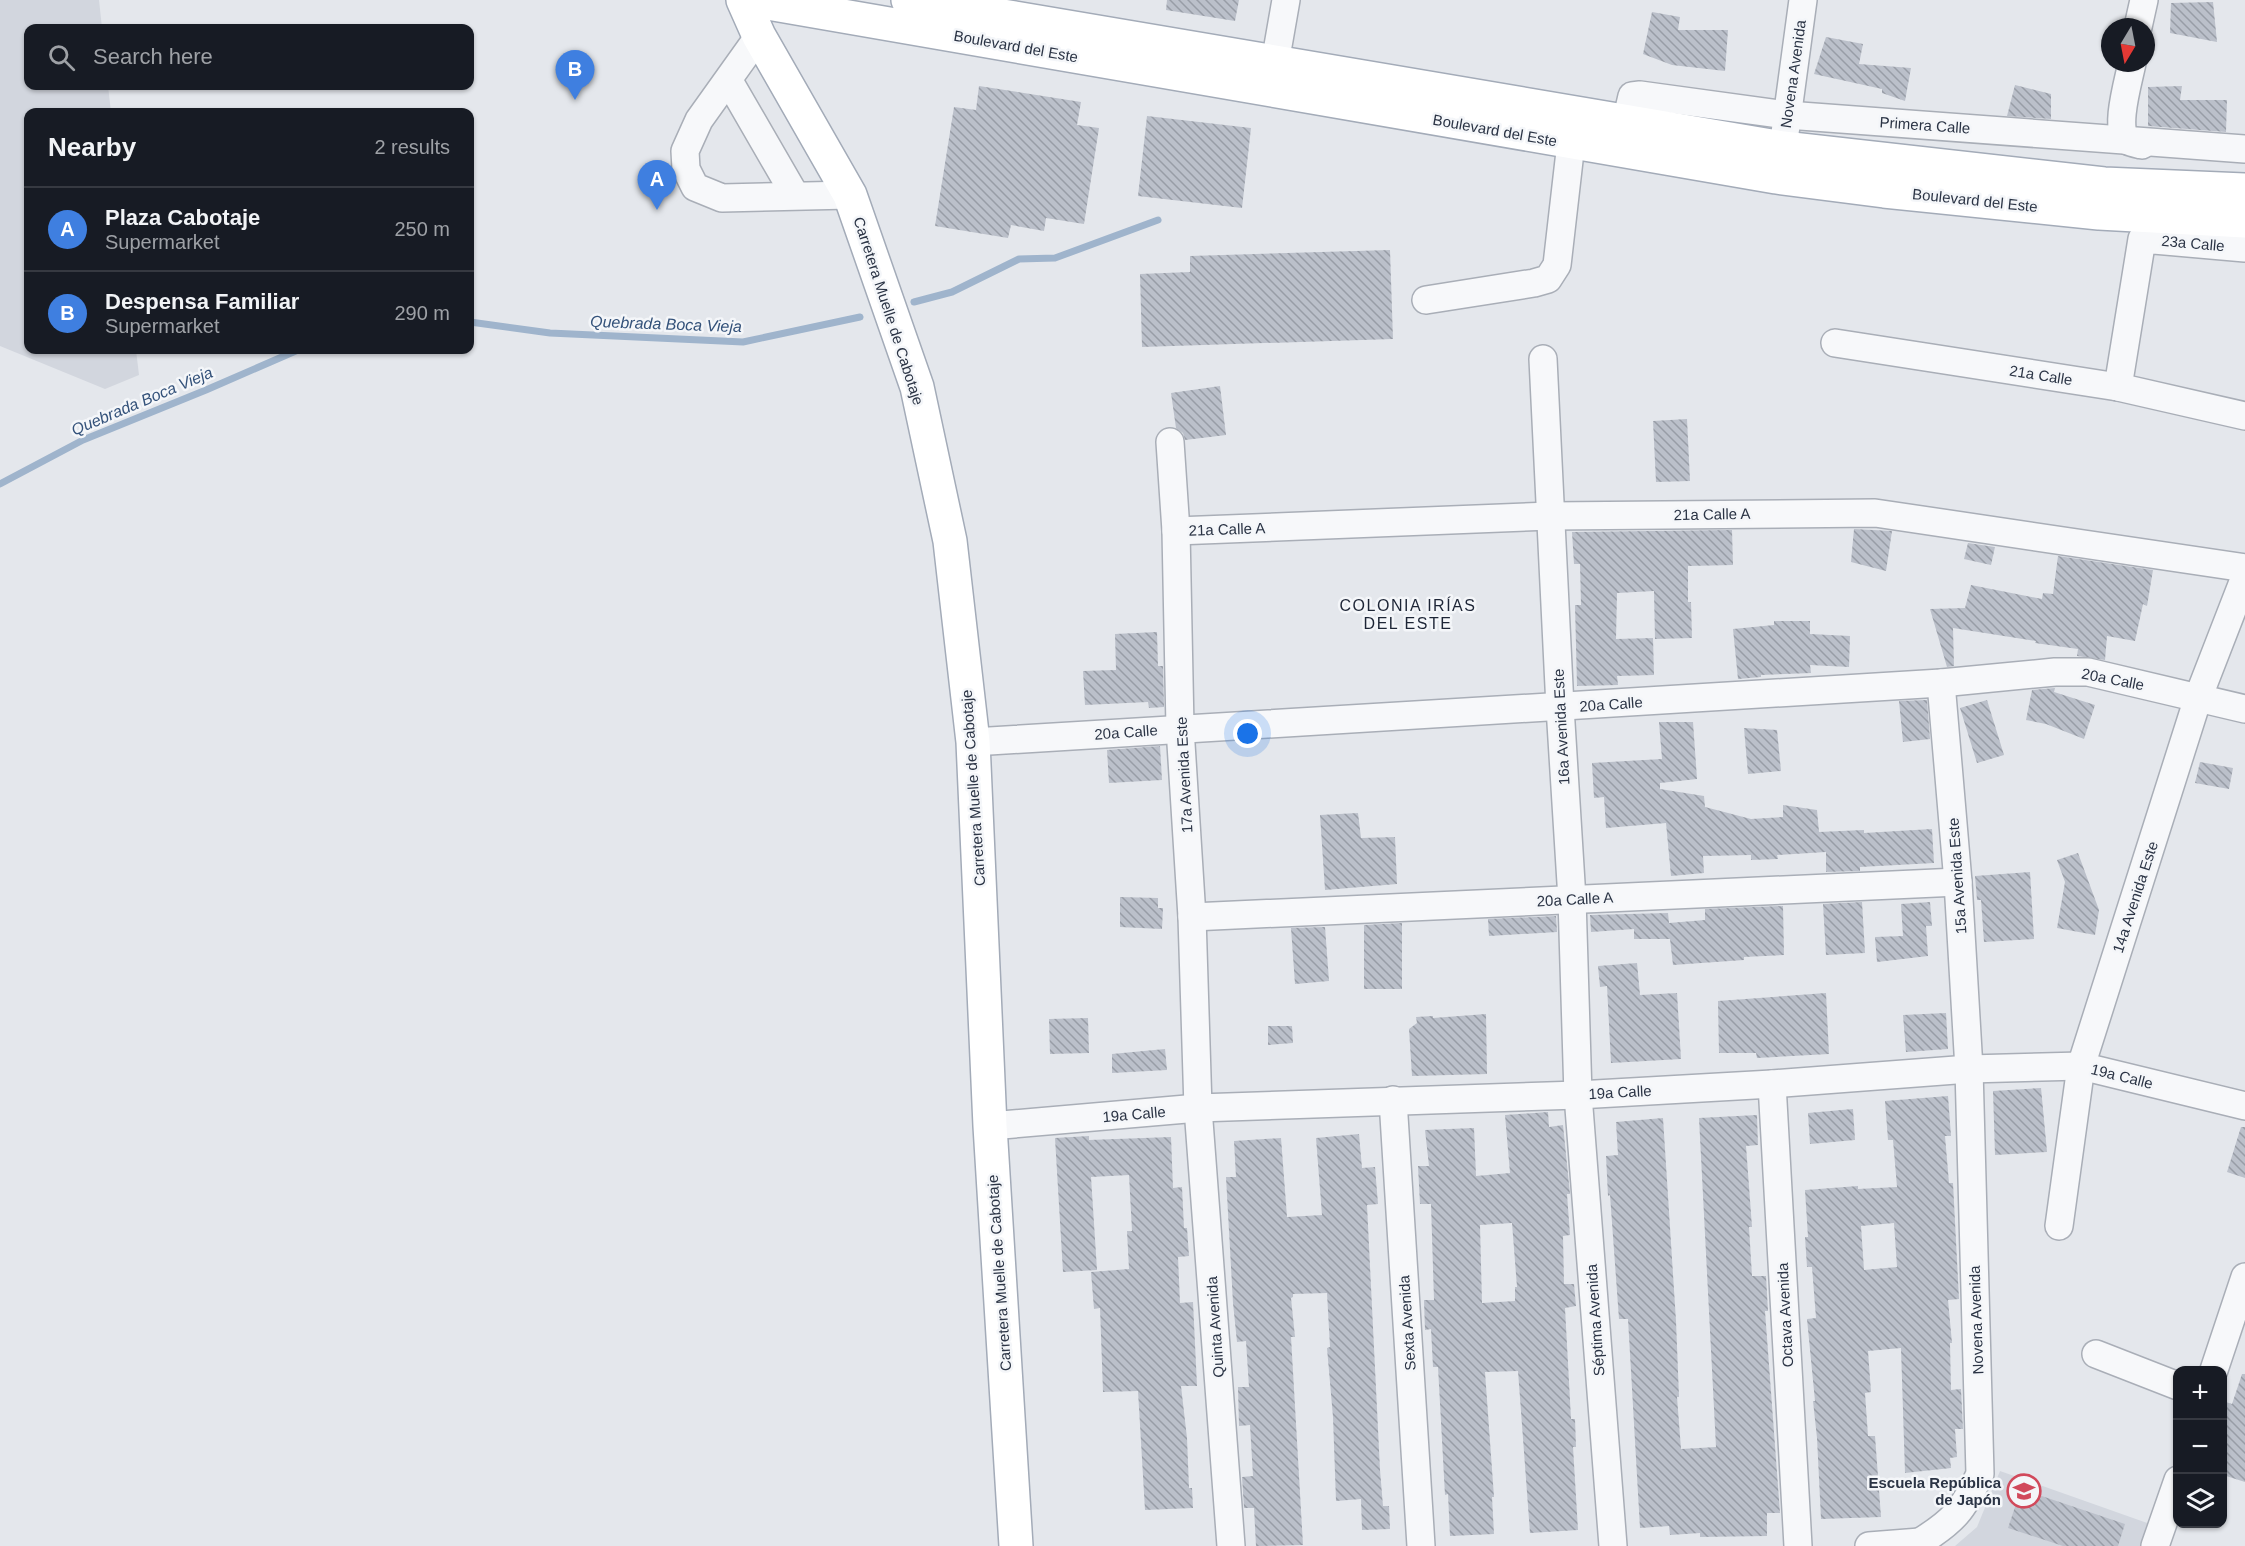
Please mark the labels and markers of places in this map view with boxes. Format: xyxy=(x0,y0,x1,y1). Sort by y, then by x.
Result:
pin: B xyxy=(556,51,594,100)
pin: A xyxy=(638,160,676,210)
school or university icon: Escuela República de Japón xyxy=(2006,1473,2042,1509)
place label: Escuela República de Japón xyxy=(1868,1474,2002,1508)

